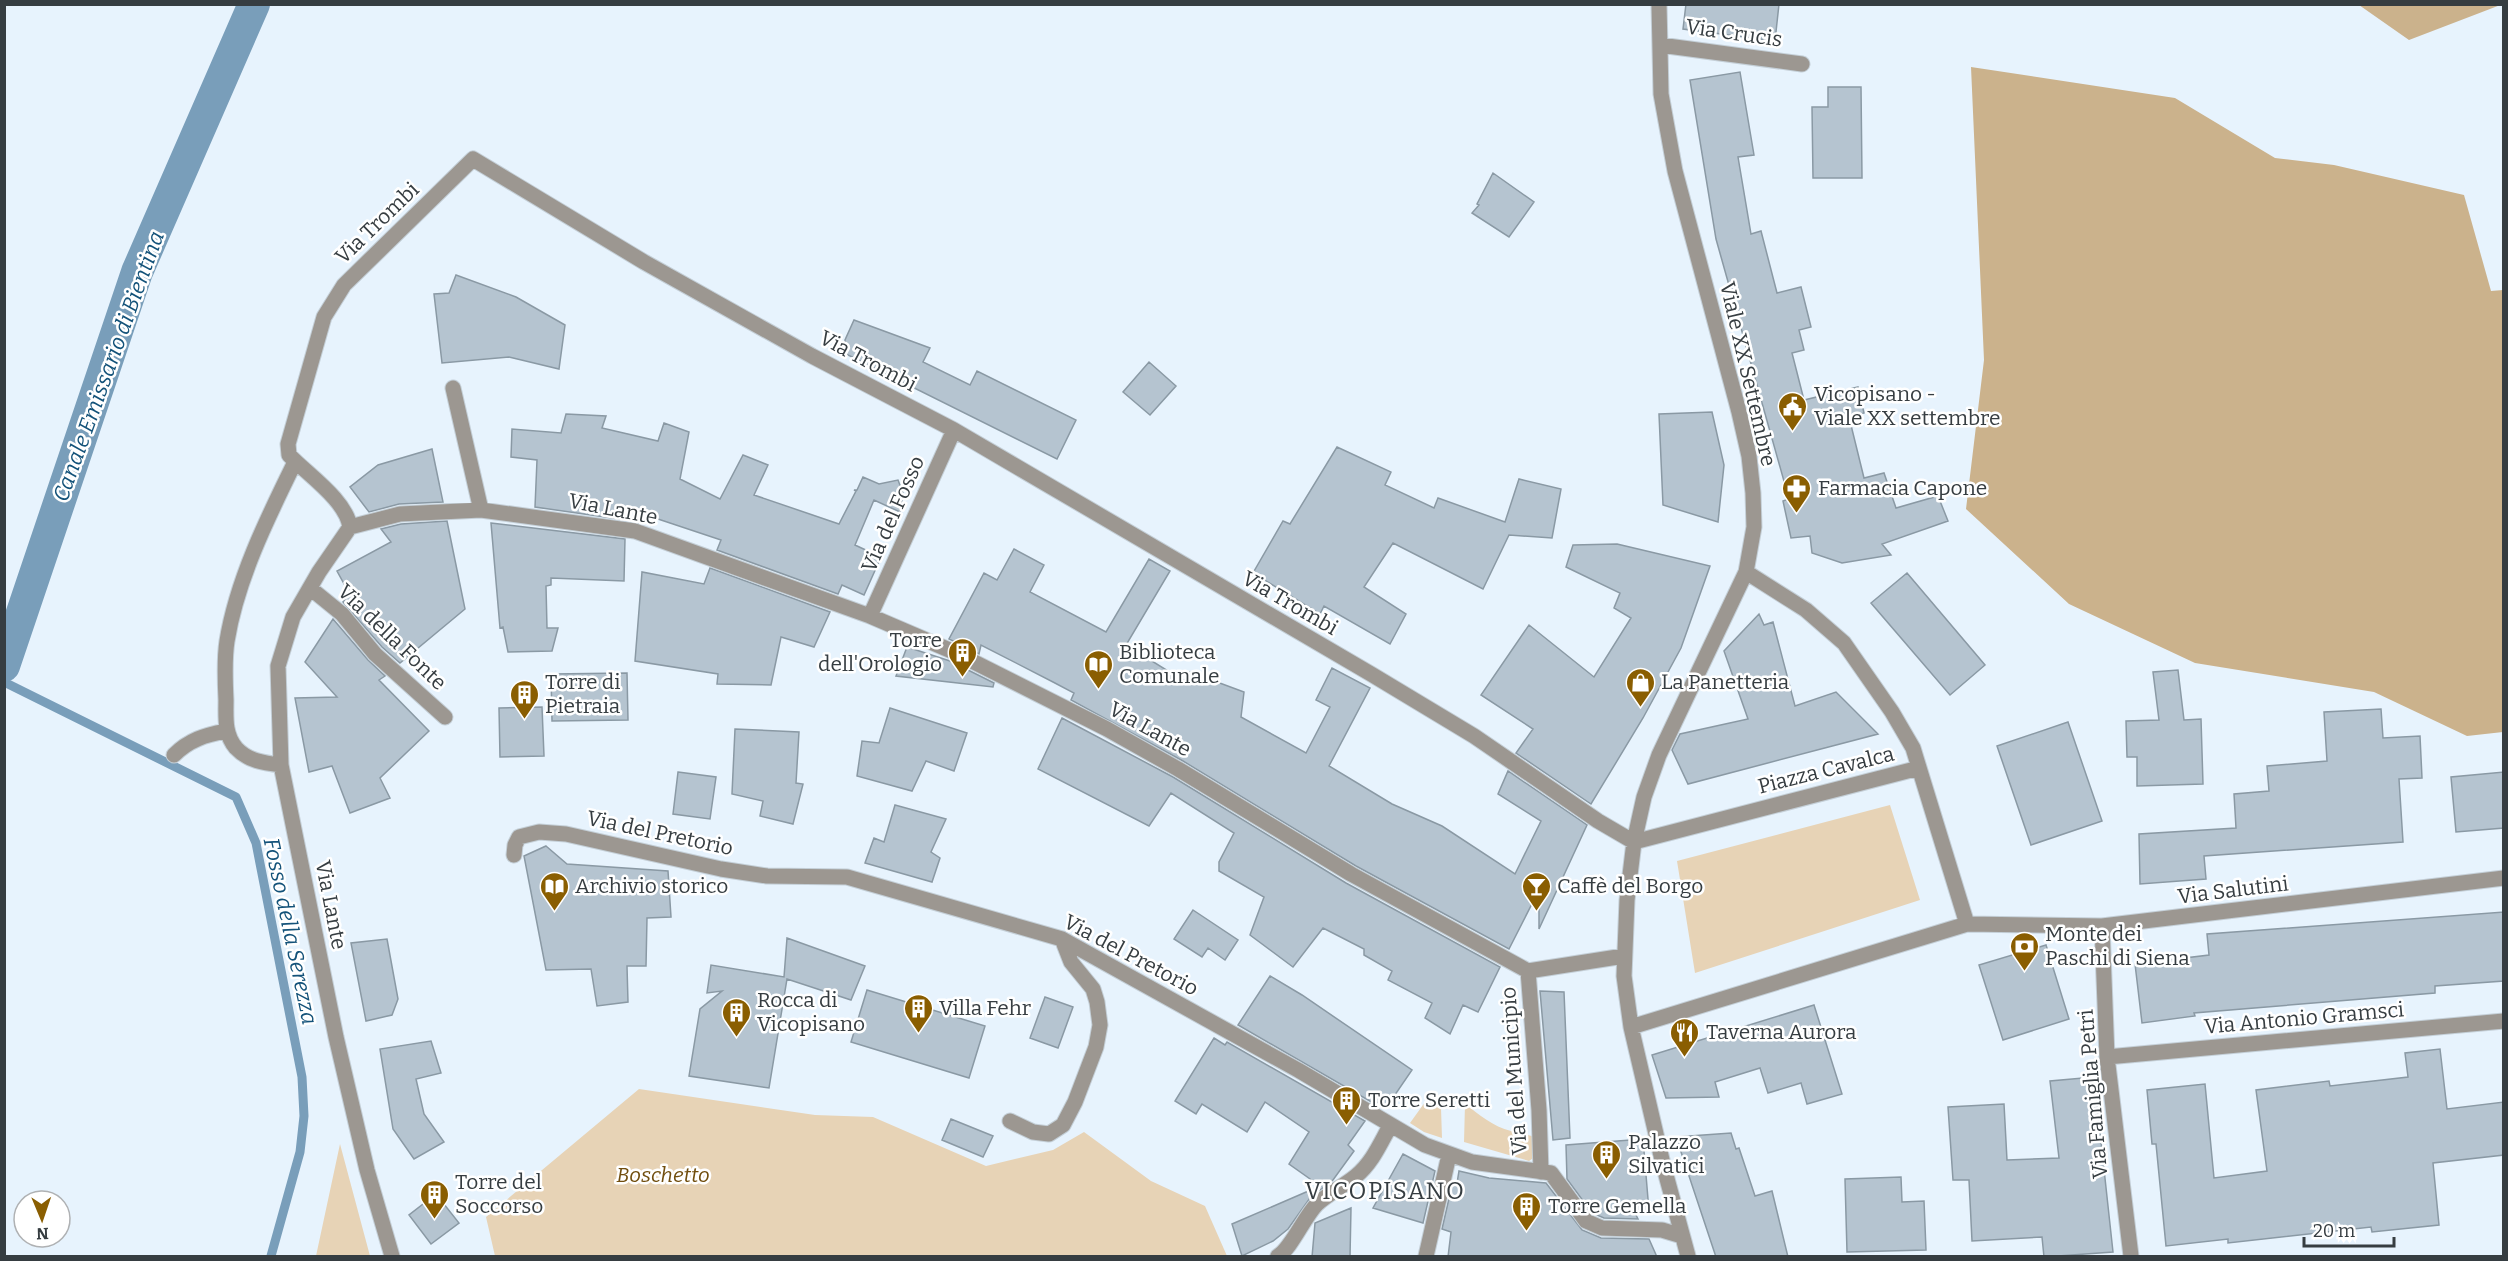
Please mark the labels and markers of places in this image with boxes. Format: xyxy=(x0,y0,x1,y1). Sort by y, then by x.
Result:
place label: Vicopisano - Viale XX settembre xyxy=(1814,381,2000,431)
public building icon: Vicopisano - Viale XX settembre xyxy=(1777,390,1809,432)
pharmacy icon: Farmacia Capone xyxy=(1781,472,1813,514)
place label: Farmacia Capone xyxy=(1818,475,1987,501)
place label: Torre dell'Orologio xyxy=(818,627,942,677)
building icon: Torre dell'Orologio xyxy=(947,636,979,678)
place label: Biblioteca Comunale xyxy=(1119,639,1219,689)
library icon: Biblioteca Comunale xyxy=(1082,648,1114,690)
shop icon: La Panetteria xyxy=(1624,666,1656,708)
place label: Torre di Pietraia xyxy=(545,669,621,719)
place label: La Panetteria xyxy=(1661,669,1790,695)
building icon: Torre di Pietraia xyxy=(508,678,540,720)
library icon: Archivio storico xyxy=(538,870,570,912)
bar icon: Caffè del Borgo xyxy=(1520,870,1552,912)
place label: Archivio storico xyxy=(575,873,728,899)
place label: Caffè del Borgo xyxy=(1557,873,1703,899)
place label: Monte dei Paschi di Siena xyxy=(2045,921,2190,971)
bank icon: Monte dei Paschi di Siena xyxy=(2008,930,2040,972)
place label: Rocca di Vicopisano xyxy=(757,987,865,1037)
building icon: Villa Fehr xyxy=(902,992,934,1034)
place label: Villa Fehr xyxy=(939,995,1031,1021)
building icon: Rocca di Vicopisano xyxy=(720,996,752,1038)
restaurant icon: Taverna Aurora xyxy=(1669,1016,1701,1058)
place label: Taverna Aurora xyxy=(1706,1019,1857,1045)
building icon: Torre Seretti xyxy=(1331,1084,1363,1126)
place label: Torre Seretti xyxy=(1368,1087,1490,1113)
place label: Palazzo Silvatici xyxy=(1628,1129,1705,1179)
building icon: Palazzo Silvatici xyxy=(1591,1138,1623,1180)
place label: Torre del Soccorso xyxy=(455,1169,543,1219)
building icon: Torre del Soccorso xyxy=(418,1178,450,1220)
building icon: Torre Gemella xyxy=(1511,1190,1543,1232)
place label: Torre Gemella xyxy=(1548,1193,1687,1219)

